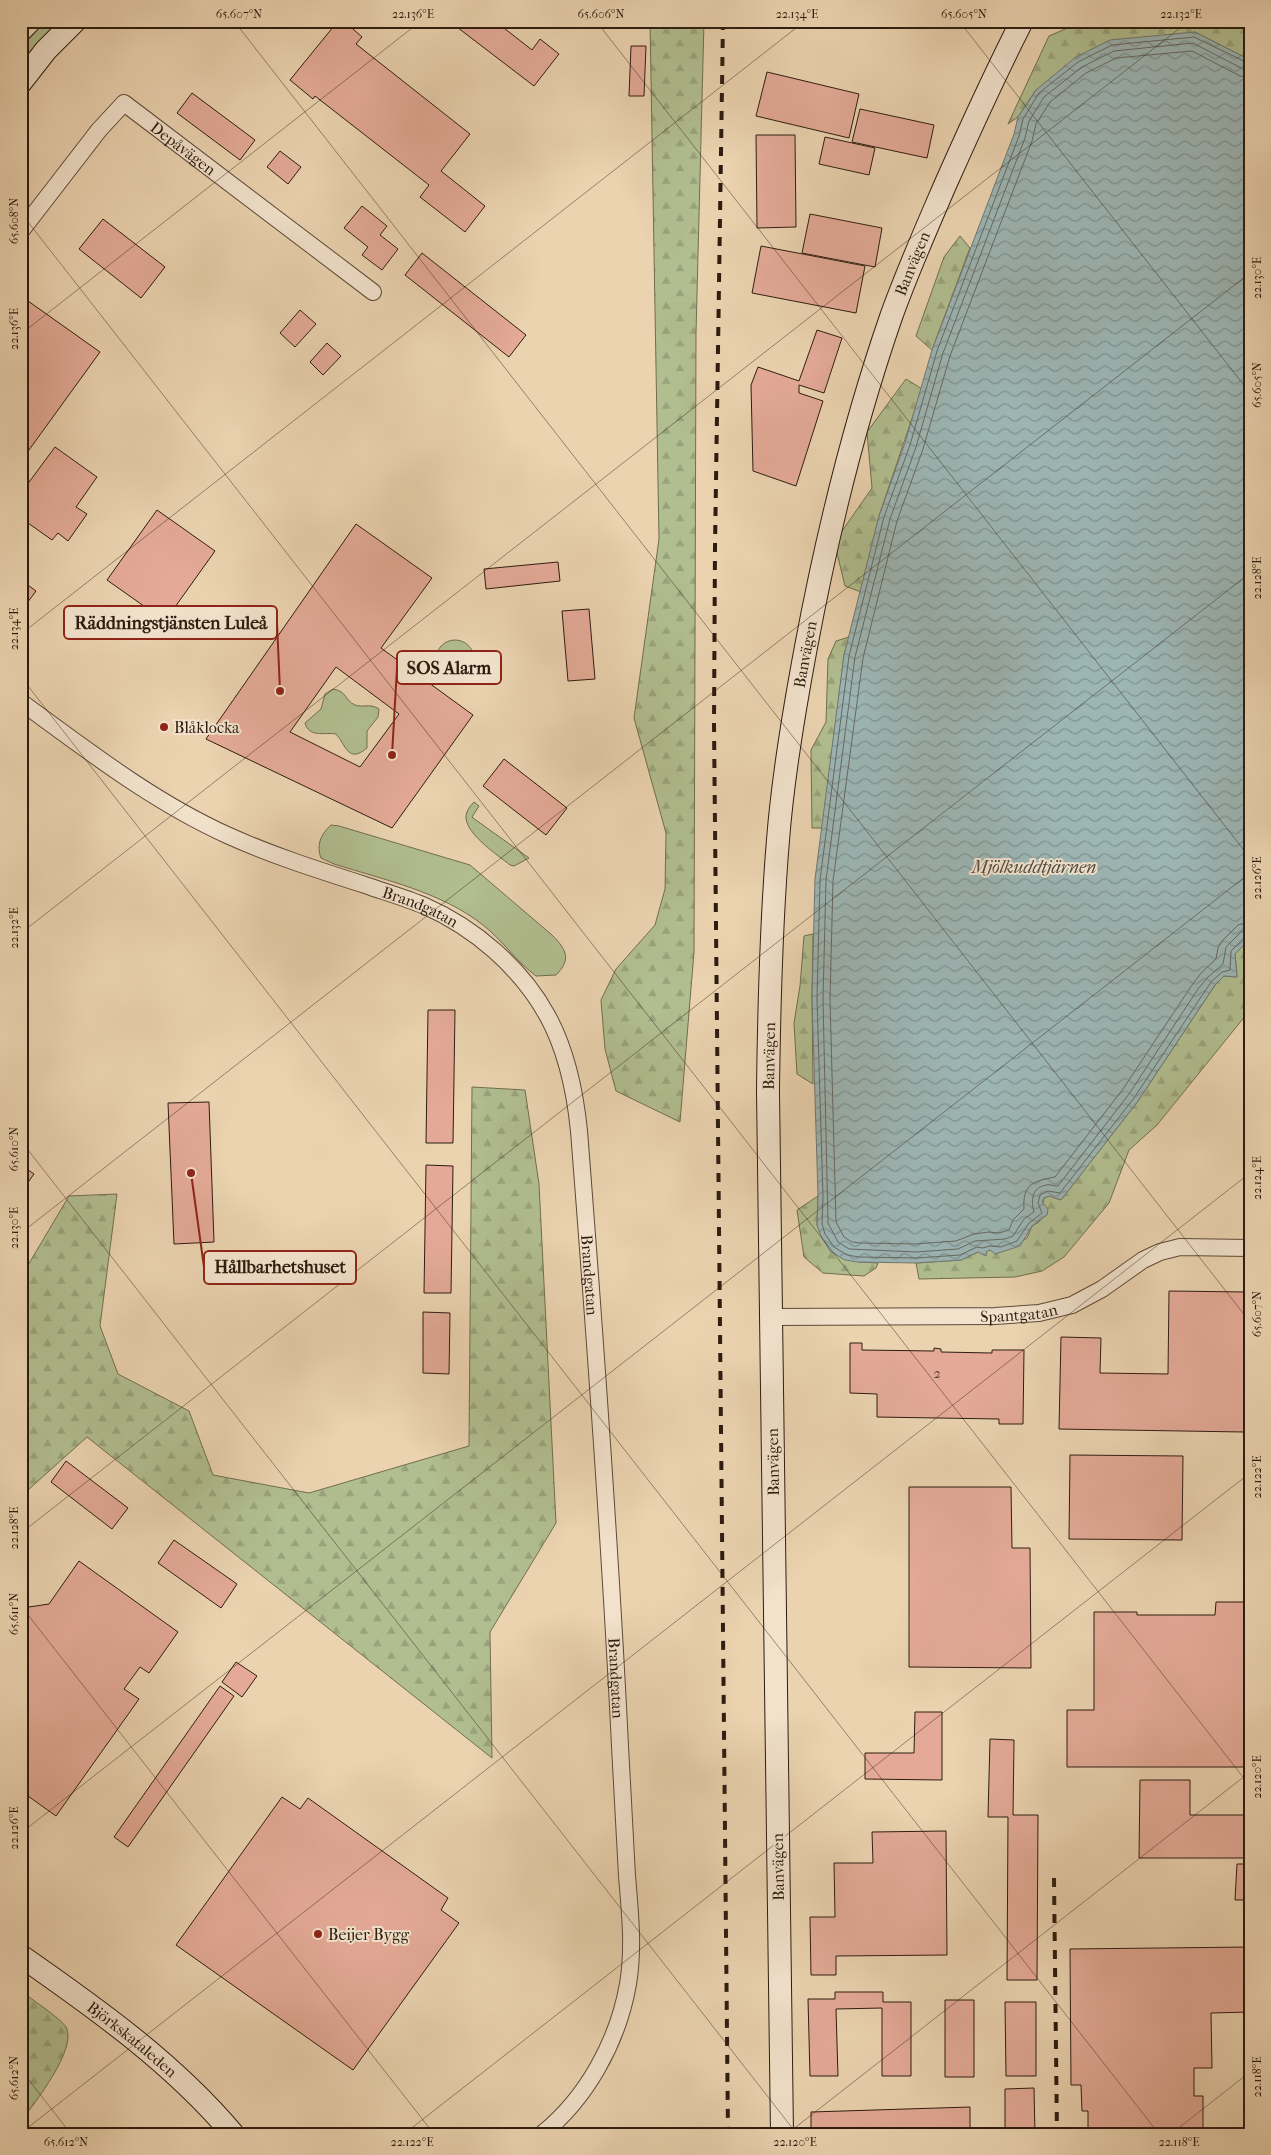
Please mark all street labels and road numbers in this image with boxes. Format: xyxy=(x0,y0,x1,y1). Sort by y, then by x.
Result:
street label: Depåvägen xyxy=(147,117,220,179)
street label: Banvägen xyxy=(890,228,934,298)
street label: Banvägen xyxy=(789,619,820,689)
street label: Brandgatan xyxy=(380,882,463,931)
street label: Banvägen xyxy=(759,1021,779,1090)
street label: Brandgatan xyxy=(578,1234,603,1317)
street label: Spantgatan xyxy=(980,1299,1060,1326)
street label: Banvägen xyxy=(763,1427,783,1496)
street label: Brandgatan xyxy=(605,1637,628,1720)
street label: Banvägen xyxy=(768,1832,788,1901)
street label: Björkskataleden xyxy=(84,1997,182,2082)

